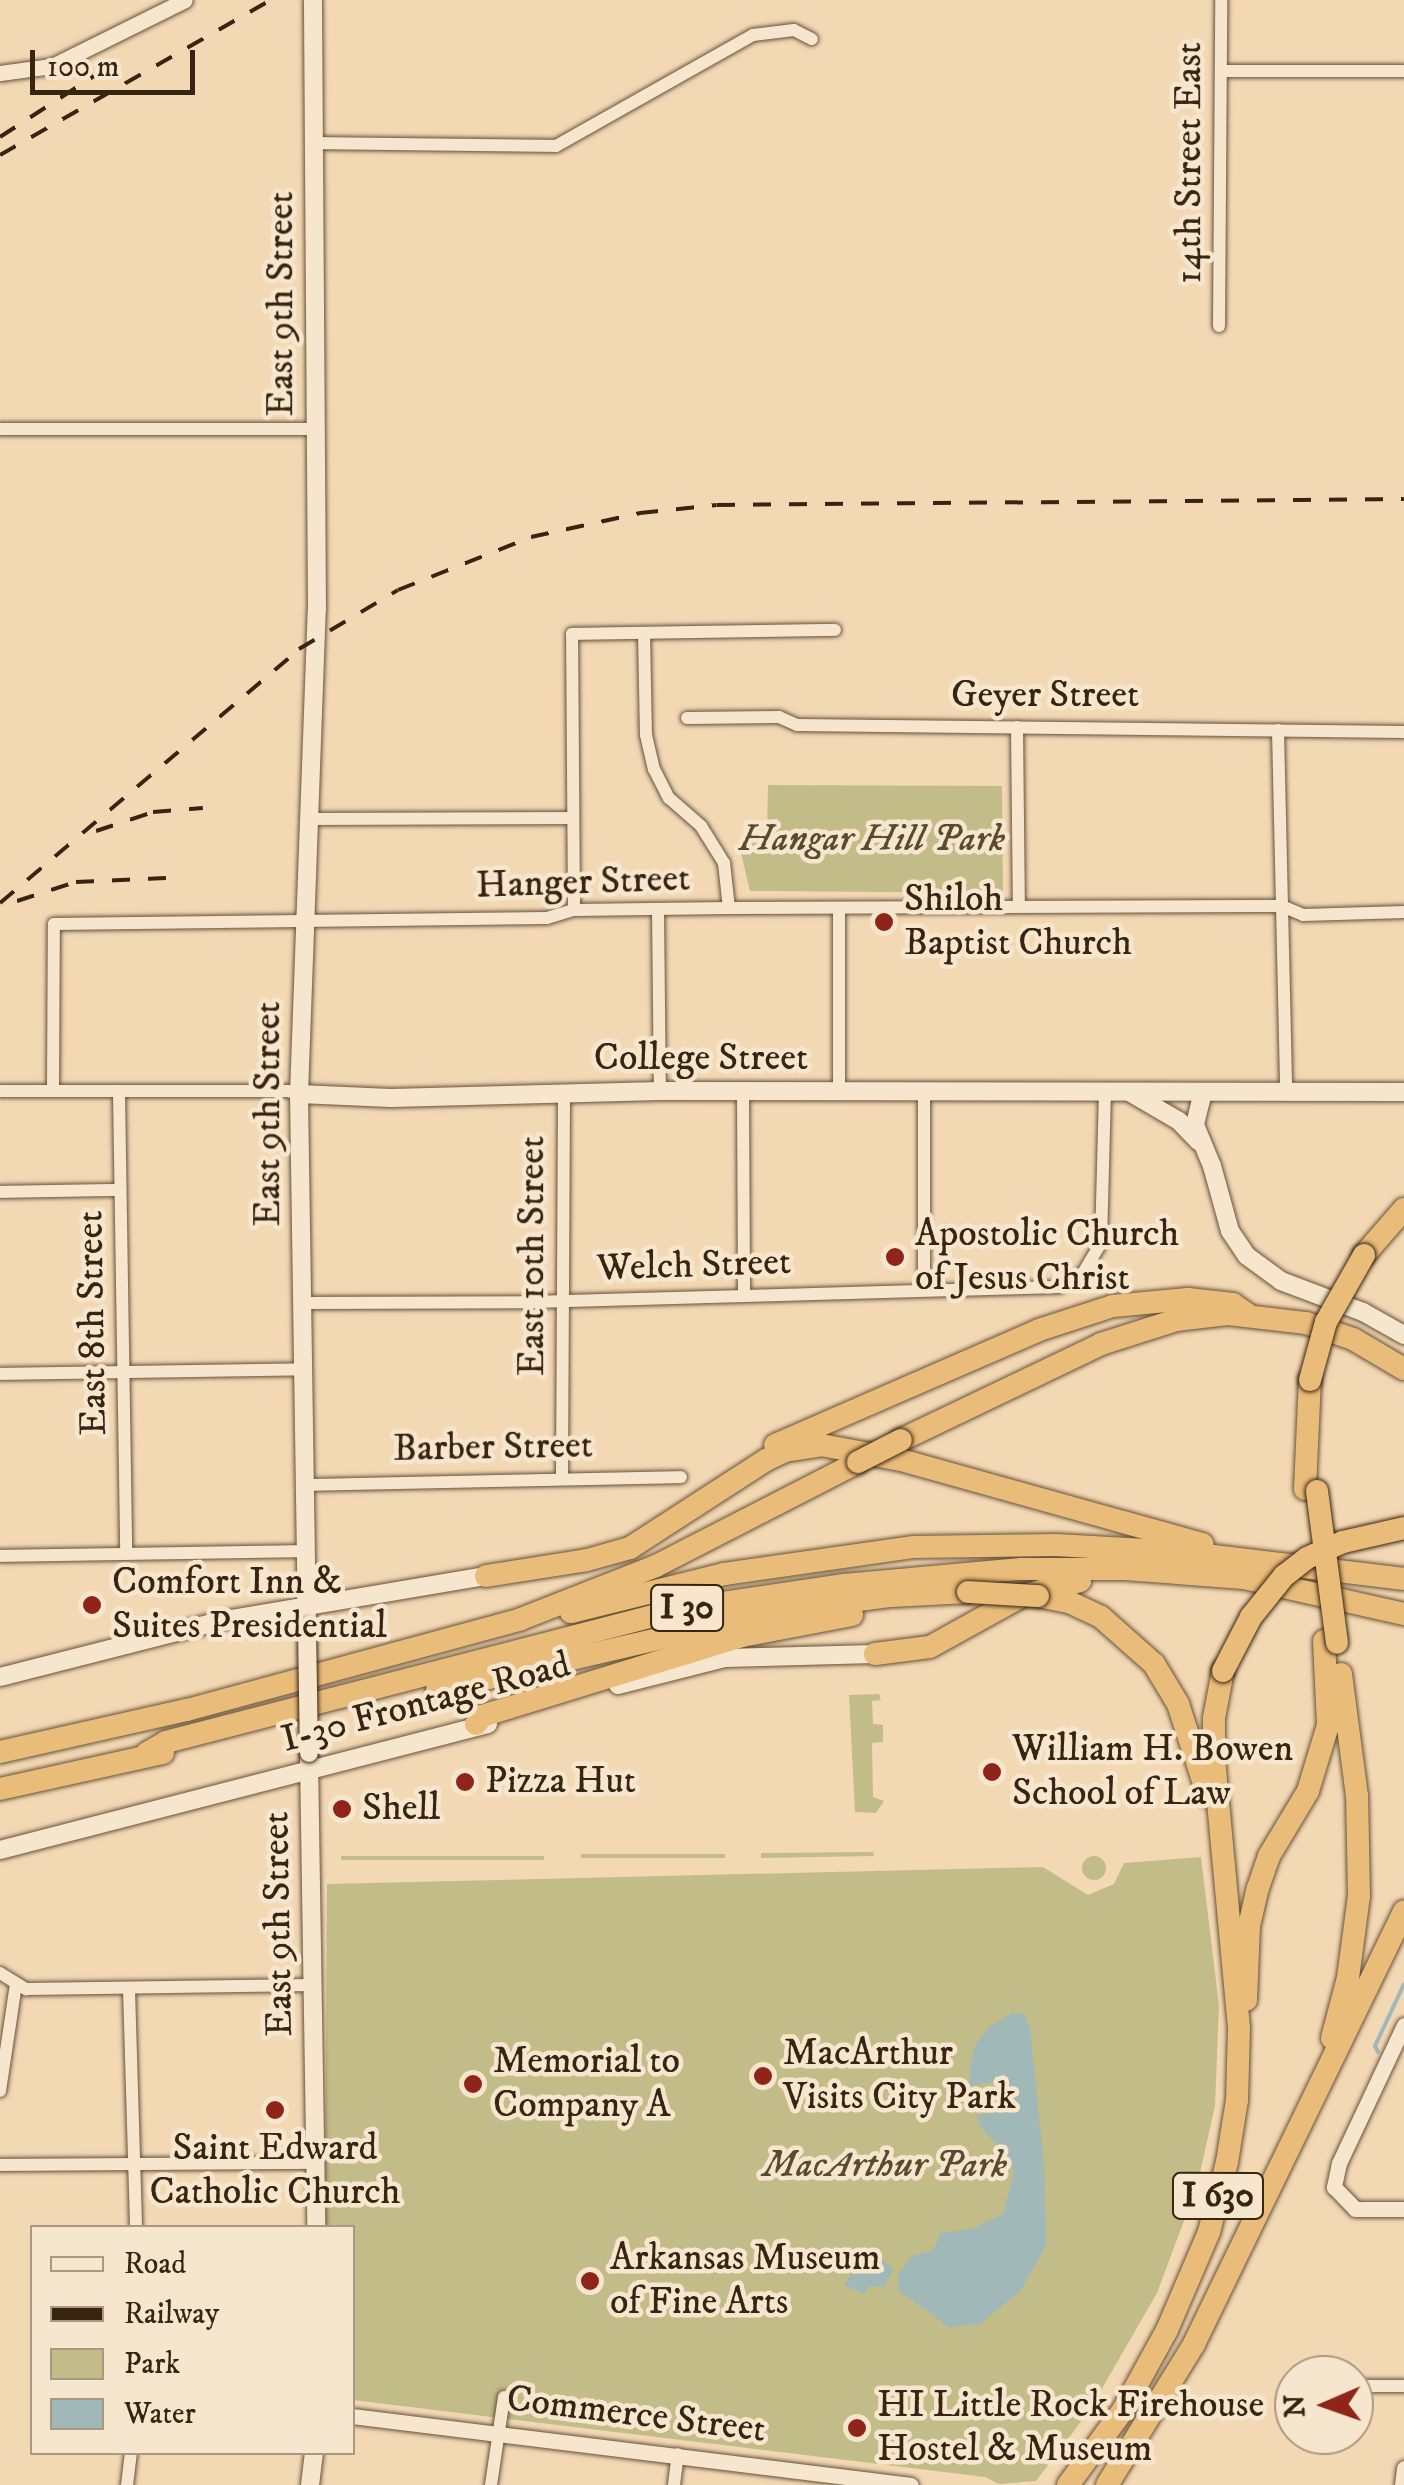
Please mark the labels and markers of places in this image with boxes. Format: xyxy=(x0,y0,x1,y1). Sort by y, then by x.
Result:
place label: Shiloh Baptist Church xyxy=(904,877,1132,966)
marker: Shiloh Baptist Church xyxy=(873,911,895,933)
place label: Apostolic Church of Jesus Christ xyxy=(915,1212,1179,1302)
marker: Apostolic Church of Jesus Christ xyxy=(884,1246,906,1268)
place label: Comfort Inn & Suites Presidential xyxy=(112,1560,387,1650)
marker: Comfort Inn & Suites Presidential xyxy=(81,1594,103,1616)
place label: William H. Bowen School of Law xyxy=(1012,1727,1293,1816)
place label: Pizza Hut xyxy=(485,1759,636,1805)
marker: William H. Bowen School of Law xyxy=(981,1761,1003,1783)
marker: Pizza Hut xyxy=(454,1771,476,1793)
place label: Shell xyxy=(362,1786,440,1832)
marker: Shell xyxy=(331,1798,353,1820)
place label: MacArthur Visits City Park xyxy=(783,2031,1016,2120)
place label: Memorial to Company A xyxy=(493,2039,680,2128)
marker: MacArthur Visits City Park xyxy=(752,2065,774,2087)
marker: Memorial to Company A xyxy=(462,2073,484,2095)
marker: Saint Edward Catholic Church xyxy=(264,2099,286,2121)
place label: Saint Edward Catholic Church xyxy=(149,2126,401,2216)
place label: Arkansas Museum of Fine Arts xyxy=(610,2236,880,2326)
marker: Arkansas Museum of Fine Arts xyxy=(579,2270,601,2292)
place label: HI Little Rock Firehouse Hostel & Museum xyxy=(877,2383,1264,2472)
marker: HI Little Rock Firehouse Hostel & Museum xyxy=(846,2417,868,2439)

